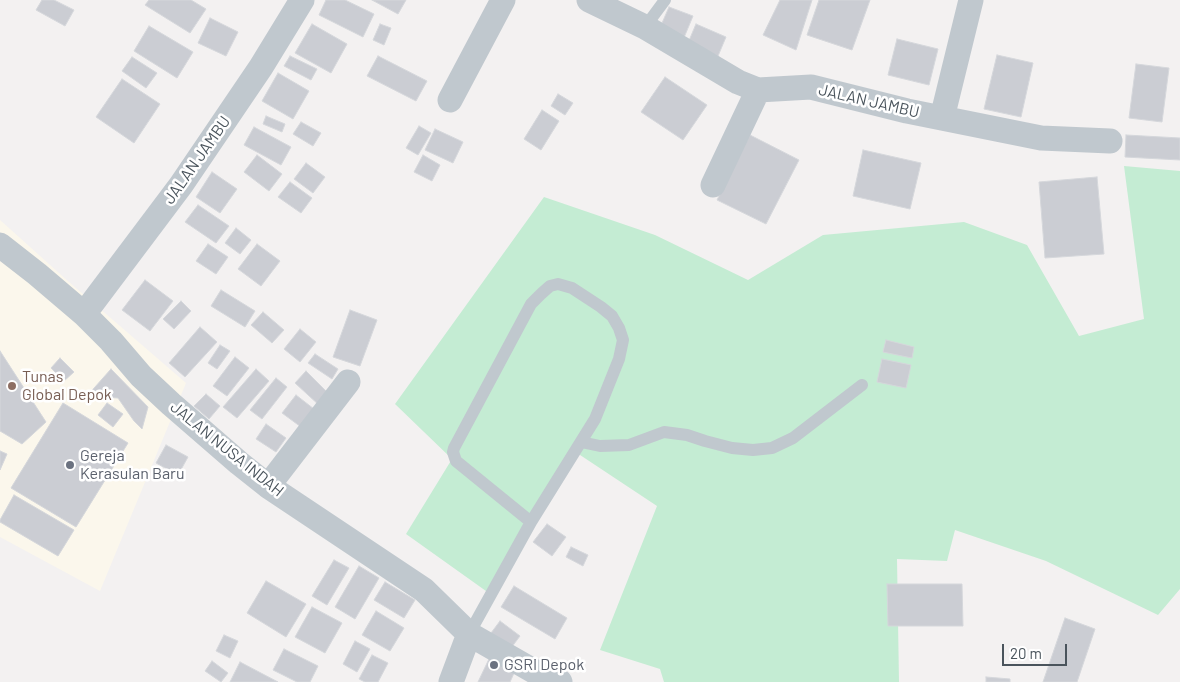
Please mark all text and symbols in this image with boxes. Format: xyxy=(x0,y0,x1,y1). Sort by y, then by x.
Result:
street label: JALAN JAMBU xyxy=(817,80,921,122)
street label: JALAN JAMBU xyxy=(160,112,234,208)
place label: Tunas Global Depok xyxy=(22,367,112,405)
marker: Tunas Global Depok xyxy=(6,380,18,392)
street label: JALAN NUSA INDAH xyxy=(166,397,288,501)
place label: Gereja Kerasulan Baru xyxy=(80,446,184,484)
marker: Gereja Kerasulan Baru xyxy=(64,459,76,471)
scale bar xyxy=(1005,634,1070,666)
text: 20 m xyxy=(1010,644,1042,662)
place label: GSRI Depok xyxy=(504,655,584,675)
marker: GSRI Depok xyxy=(488,659,500,671)

